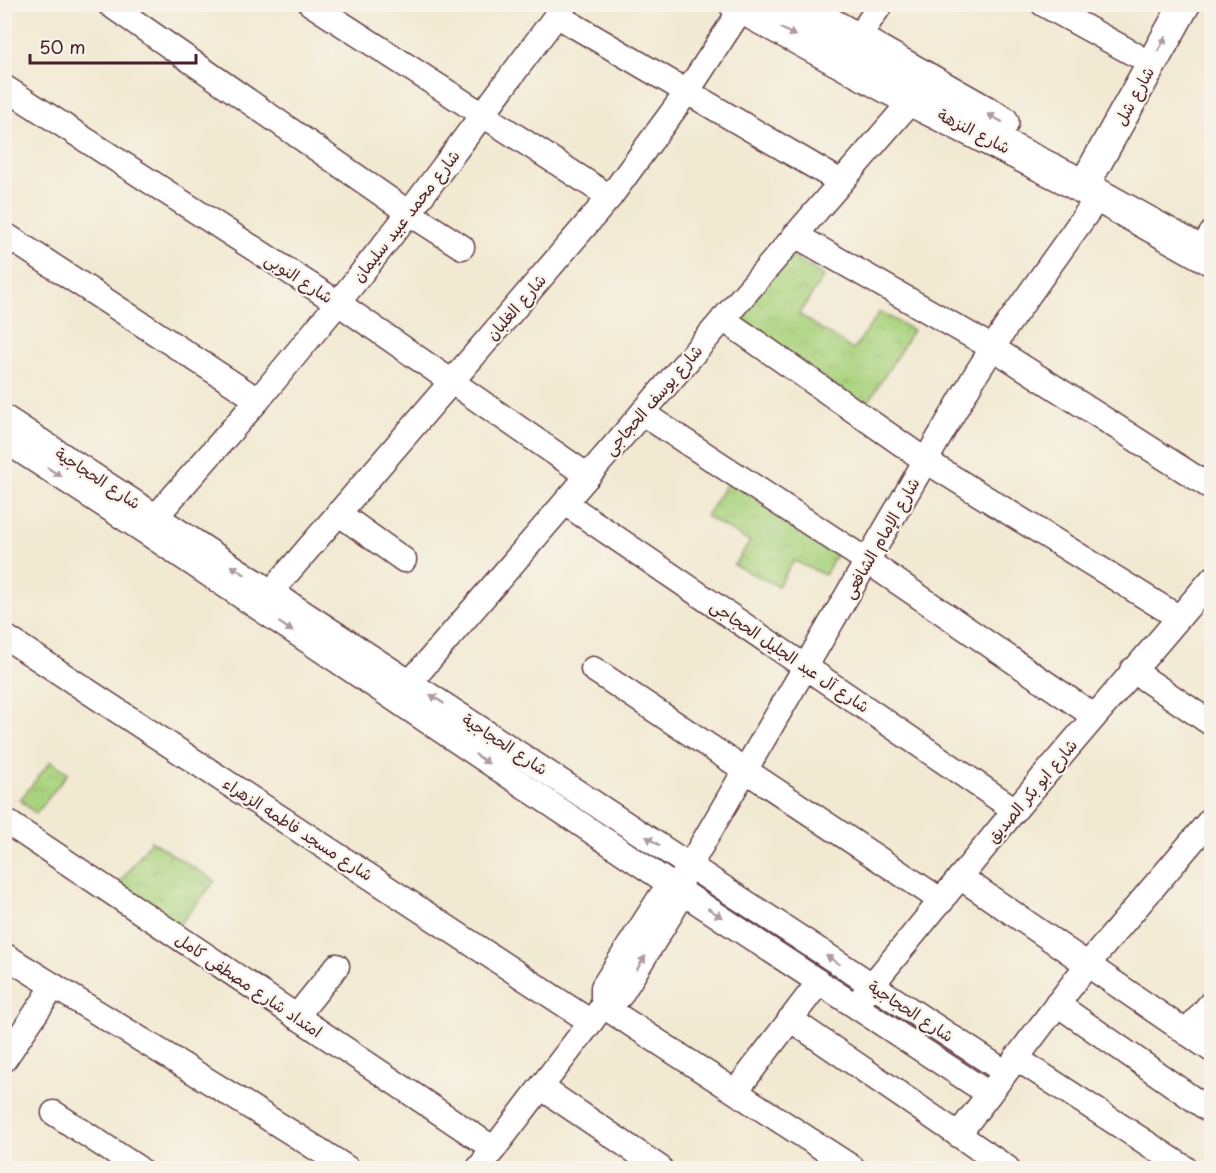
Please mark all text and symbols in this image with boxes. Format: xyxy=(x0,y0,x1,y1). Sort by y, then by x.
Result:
scale bar xyxy=(30,27,196,65)
one-way arrow xyxy=(779,27,796,37)
text: 50 m xyxy=(39,33,86,60)
one-way arrow xyxy=(1157,36,1168,52)
street label: شارع شل xyxy=(1107,62,1160,130)
street label: شارع النزهة xyxy=(934,102,1015,160)
one-way arrow xyxy=(986,113,1003,123)
street label: شارع محمد عبيد سليمان xyxy=(346,144,465,287)
street label: شارع النوبى xyxy=(260,246,338,309)
street label: شارع الغلبان xyxy=(480,268,552,345)
street label: شارع يوسف الحجاجى xyxy=(597,339,708,461)
street label: شارع الحجاجية xyxy=(51,440,146,515)
one-way arrow xyxy=(45,466,61,478)
street label: شارع الإمام الشافعى xyxy=(836,473,926,603)
one-way arrow xyxy=(230,565,247,576)
street label: شارع آل عبد الجليل الحجاجى xyxy=(706,593,875,718)
one-way arrow xyxy=(277,621,293,633)
one-way arrow xyxy=(430,693,446,705)
street label: شارع الحجاجية xyxy=(458,706,553,781)
street label: شارع ابو بكر الصديق xyxy=(980,733,1083,848)
one-way arrow xyxy=(474,753,490,765)
street label: شارع مسجد فاطمه الزهراء xyxy=(218,771,378,887)
one-way arrow xyxy=(645,836,661,847)
one-way arrow xyxy=(707,908,723,919)
street label: امتداد شارع مصطفى كامل xyxy=(171,926,328,1043)
one-way arrow xyxy=(825,954,842,965)
one-way arrow xyxy=(635,955,646,971)
street label: شارع الحجاجية xyxy=(864,973,959,1048)

